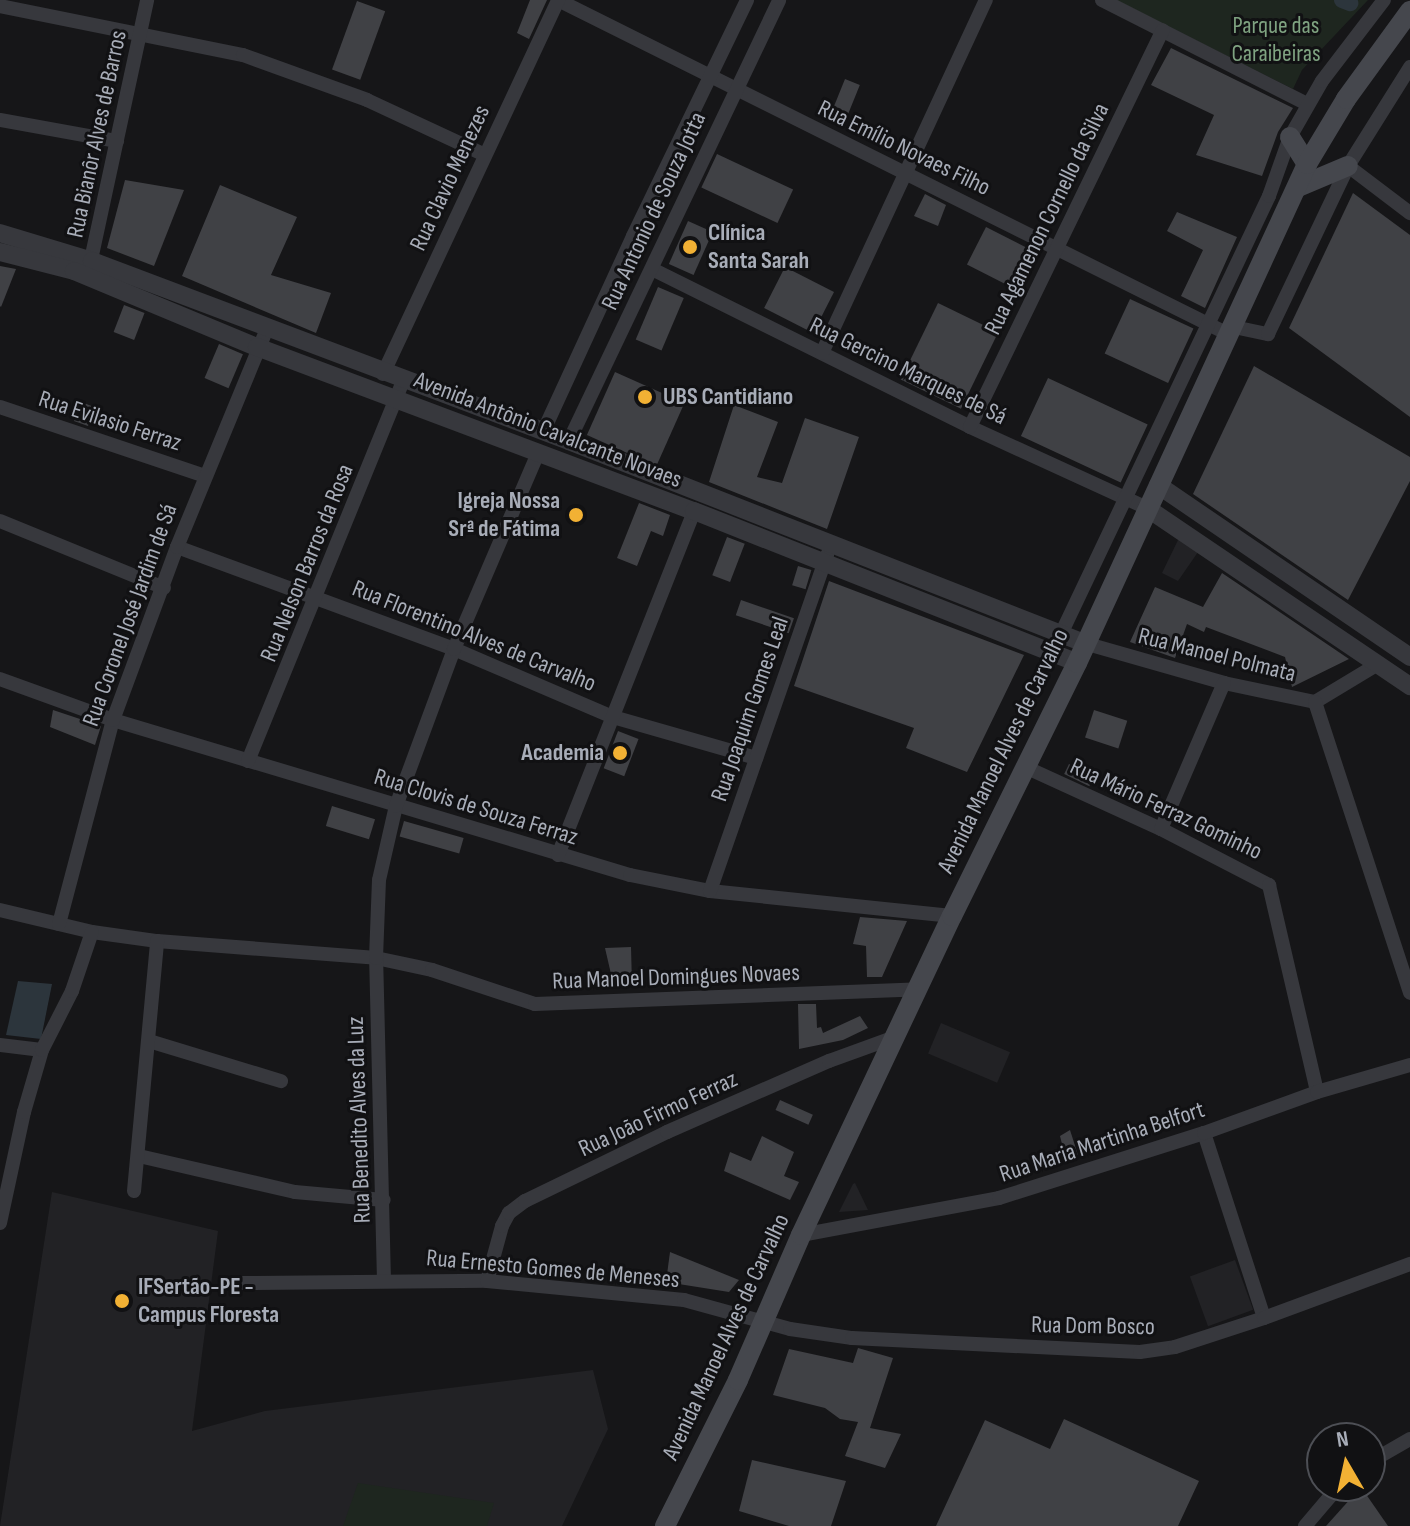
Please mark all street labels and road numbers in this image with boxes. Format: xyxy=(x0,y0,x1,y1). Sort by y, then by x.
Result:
street label: Rua Bianôr Alves de Barros xyxy=(61,28,133,240)
street label: Rua Emílio Novaes Filho xyxy=(813,94,995,202)
street label: Rua Agamenon Cornello da Silva xyxy=(978,99,1116,339)
street label: Rua Clavio Menezes xyxy=(404,101,496,255)
street label: Rua Antonio de Souza Jotta xyxy=(596,108,712,314)
street label: Rua Gercino Marques de Sá xyxy=(805,311,1011,431)
street label: Avenida Antônio Cavalcante Novaes xyxy=(410,366,686,494)
street label: Rua Evilasio Ferraz xyxy=(35,384,185,458)
street label: Rua Nelson Barros da Rosa xyxy=(254,460,360,666)
street label: Rua Coronel José Jardim de Sá xyxy=(76,500,184,730)
street label: Rua Florentino Alves de Carvalho xyxy=(348,574,600,698)
street label: Rua Joaquim Gomes Leal xyxy=(705,613,795,805)
street label: Rua Manoel Polmata xyxy=(1135,621,1299,689)
street label: Avenida Manoel Alves de Carvalho xyxy=(931,624,1075,878)
street label: Rua Mário Ferraz Gominho xyxy=(1065,752,1267,866)
street label: Rua Clovis de Souza Ferraz xyxy=(371,762,581,852)
street label: Rua Manoel Domingues Novaes xyxy=(552,958,800,996)
street label: Rua Benedito Alves da Luz xyxy=(341,1016,377,1224)
street label: Rua João Firmo Ferraz xyxy=(574,1065,742,1163)
street label: Rua Maria Martinha Belfort xyxy=(996,1095,1208,1189)
street label: Avenida Manoel Alves de Carvalho xyxy=(656,1209,796,1465)
street label: Rua Ernesto Gomes de Meneses xyxy=(425,1244,681,1294)
street label: Rua Dom Bosco xyxy=(1031,1311,1155,1341)

